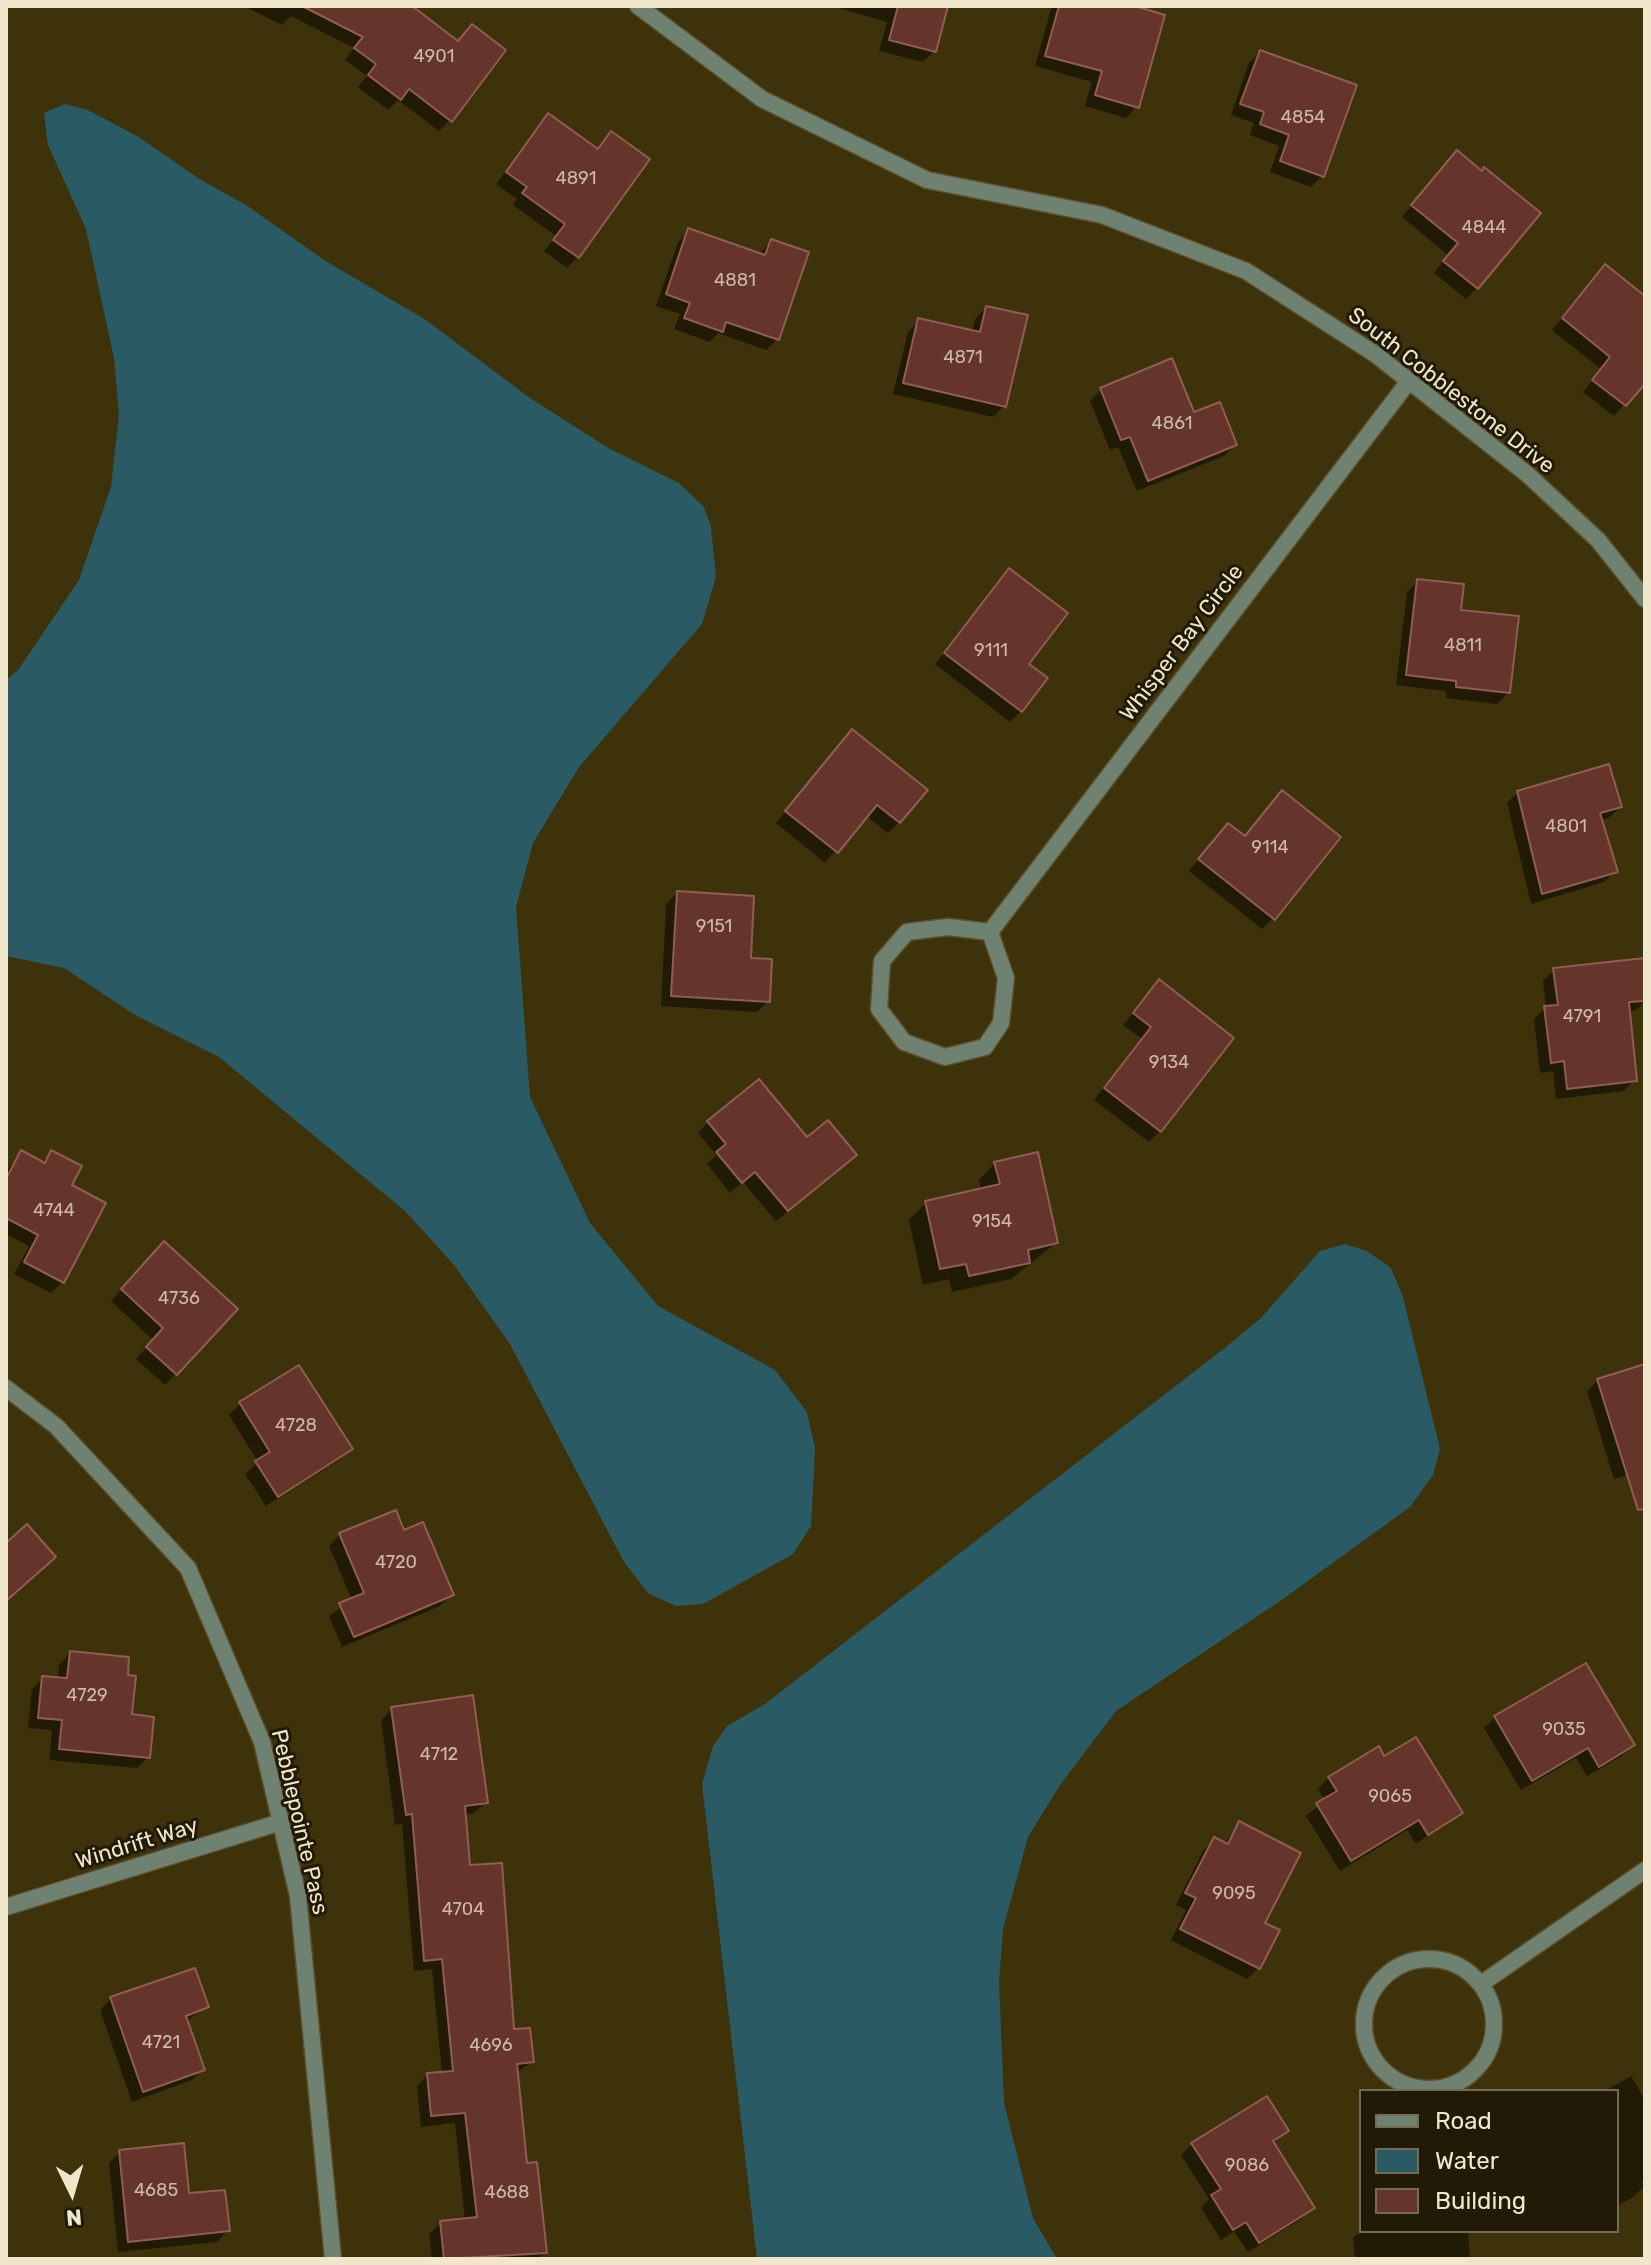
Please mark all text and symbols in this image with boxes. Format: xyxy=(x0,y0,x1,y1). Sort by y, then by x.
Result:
house number: 4901 xyxy=(414,46,454,68)
house number: 4854 xyxy=(1281,107,1325,129)
house number: 4891 xyxy=(555,168,597,190)
house number: 4844 xyxy=(1462,217,1506,239)
house number: 4881 xyxy=(714,270,756,292)
street label: South Cobblestone Drive xyxy=(1343,302,1559,480)
house number: 4871 xyxy=(943,347,983,369)
house number: 4861 xyxy=(1152,413,1192,435)
street label: Whisper Bay Circle xyxy=(1115,560,1249,726)
house number: 4811 xyxy=(1444,635,1482,657)
house number: 9111 xyxy=(974,640,1008,662)
house number: 4801 xyxy=(1545,816,1587,838)
house number: 9114 xyxy=(1251,837,1289,859)
house number: 9151 xyxy=(696,916,732,938)
house number: 4791 xyxy=(1563,1006,1601,1028)
house number: 9134 xyxy=(1149,1052,1189,1074)
house number: 4744 xyxy=(33,1200,75,1222)
house number: 9154 xyxy=(972,1211,1012,1233)
house number: 4736 xyxy=(158,1288,200,1310)
house number: 4728 xyxy=(275,1415,317,1437)
house number: 4720 xyxy=(375,1552,417,1574)
house number: 4729 xyxy=(66,1685,108,1707)
house number: 9035 xyxy=(1542,1719,1586,1741)
street label: Pebblepointe Pass xyxy=(265,1727,333,1917)
house number: 4712 xyxy=(420,1744,458,1766)
house number: 9065 xyxy=(1368,1786,1412,1808)
street label: Windrift Way xyxy=(73,1813,201,1875)
house number: 9095 xyxy=(1212,1883,1256,1905)
house number: 4704 xyxy=(442,1899,484,1921)
house number: 4721 xyxy=(142,2032,180,2054)
house number: 4696 xyxy=(469,2035,513,2057)
legend xyxy=(1359,2089,1619,2233)
text: Road xyxy=(1435,2107,1492,2135)
text: Water xyxy=(1435,2147,1499,2175)
north arrow xyxy=(32,2153,112,2233)
house number: 9086 xyxy=(1225,2155,1269,2177)
house number: 4685 xyxy=(134,2180,178,2202)
house number: 4688 xyxy=(485,2182,529,2204)
text: Building xyxy=(1435,2187,1526,2215)
text: N xyxy=(65,2203,83,2232)

